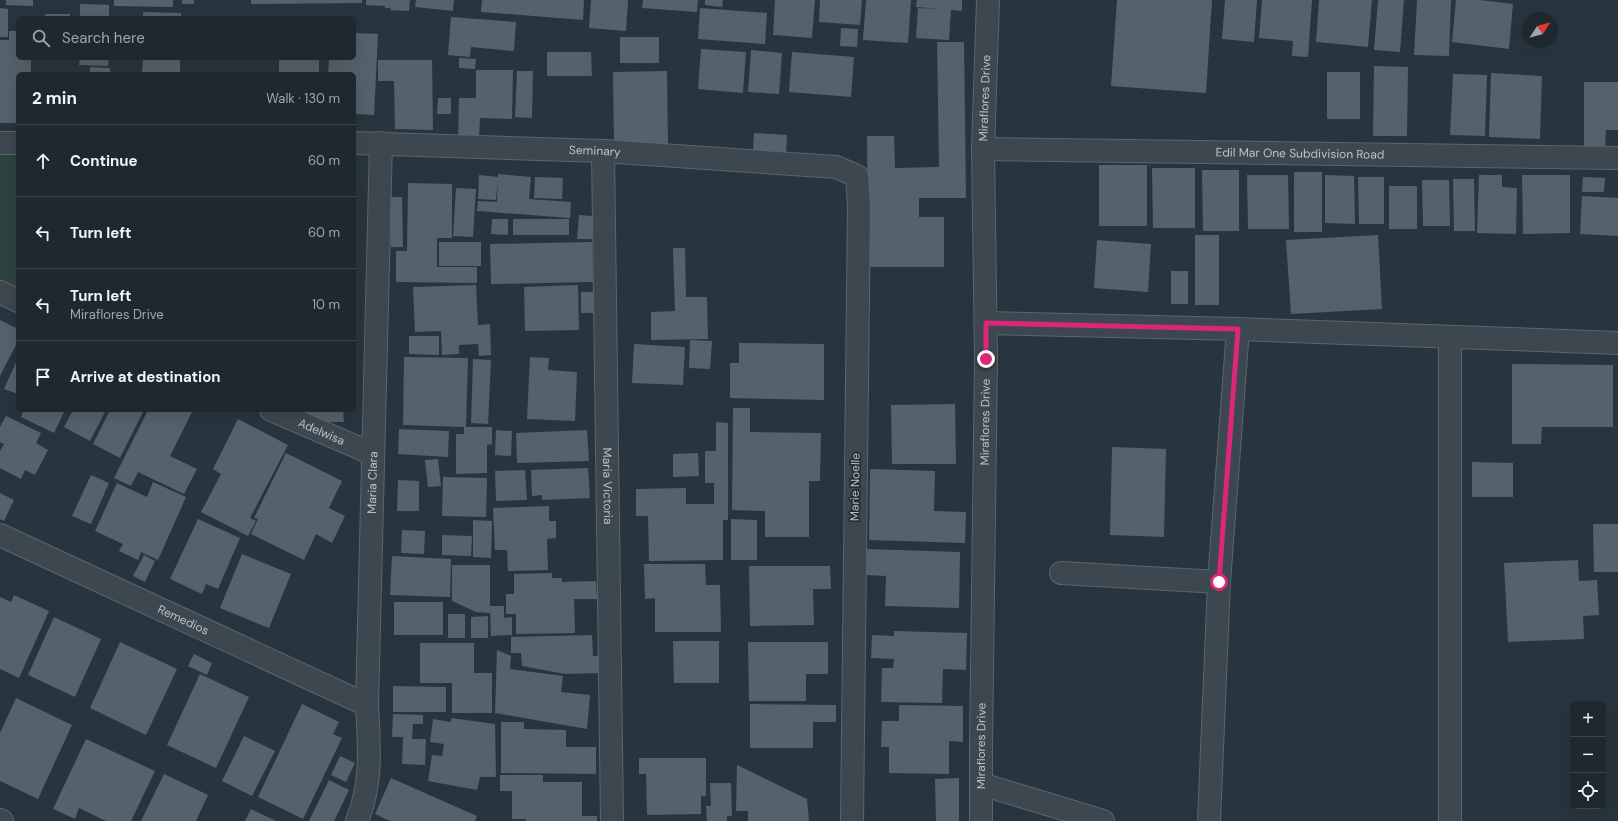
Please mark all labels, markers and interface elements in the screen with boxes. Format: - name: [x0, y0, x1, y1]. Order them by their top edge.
- north arrow: [1522, 12, 1558, 48]
- search box: [16, 16, 356, 60]
- icon: search: [30, 27, 52, 49]
- text: Search here: [62, 28, 145, 48]
- street label: Miraflores Drive: [975, 54, 994, 142]
- text: 2 min: [32, 87, 77, 109]
- text: Walk · 130 m: [266, 90, 340, 107]
- street label: Seminary: [569, 142, 622, 160]
- street label: Edil Mar One Subdivision Road: [1216, 144, 1384, 163]
- icon: ahead: [32, 150, 54, 172]
- text: Continue: [70, 151, 138, 171]
- text: 60 m: [308, 152, 340, 169]
- icon: left: [32, 222, 54, 244]
- text: Turn left: [70, 223, 131, 243]
- text: 60 m: [308, 224, 340, 241]
- text: Turn left: [70, 286, 131, 306]
- icon: left: [32, 294, 54, 316]
- text: 10 m: [312, 296, 340, 313]
- text: Miraflores Drive: [70, 306, 164, 323]
- route end: [977, 350, 995, 368]
- icon: arrive: [32, 366, 54, 388]
- text: Arrive at destination: [70, 367, 221, 387]
- street label: Miraflores Drive: [977, 378, 994, 465]
- street label: Adelwisa: [296, 415, 347, 449]
- street label: Maria Victoria: [599, 447, 616, 525]
- street label: Maria Clara: [364, 451, 381, 514]
- street label: Marie Noelle: [846, 453, 864, 521]
- route start: [1210, 573, 1228, 591]
- street label: Remedios: [155, 601, 211, 639]
- map controls: [1570, 701, 1606, 809]
- button: +: [1570, 701, 1606, 737]
- street label: Miraflores Drive: [973, 702, 990, 789]
- button: −: [1570, 737, 1606, 773]
- button: locate: [1570, 773, 1606, 809]

